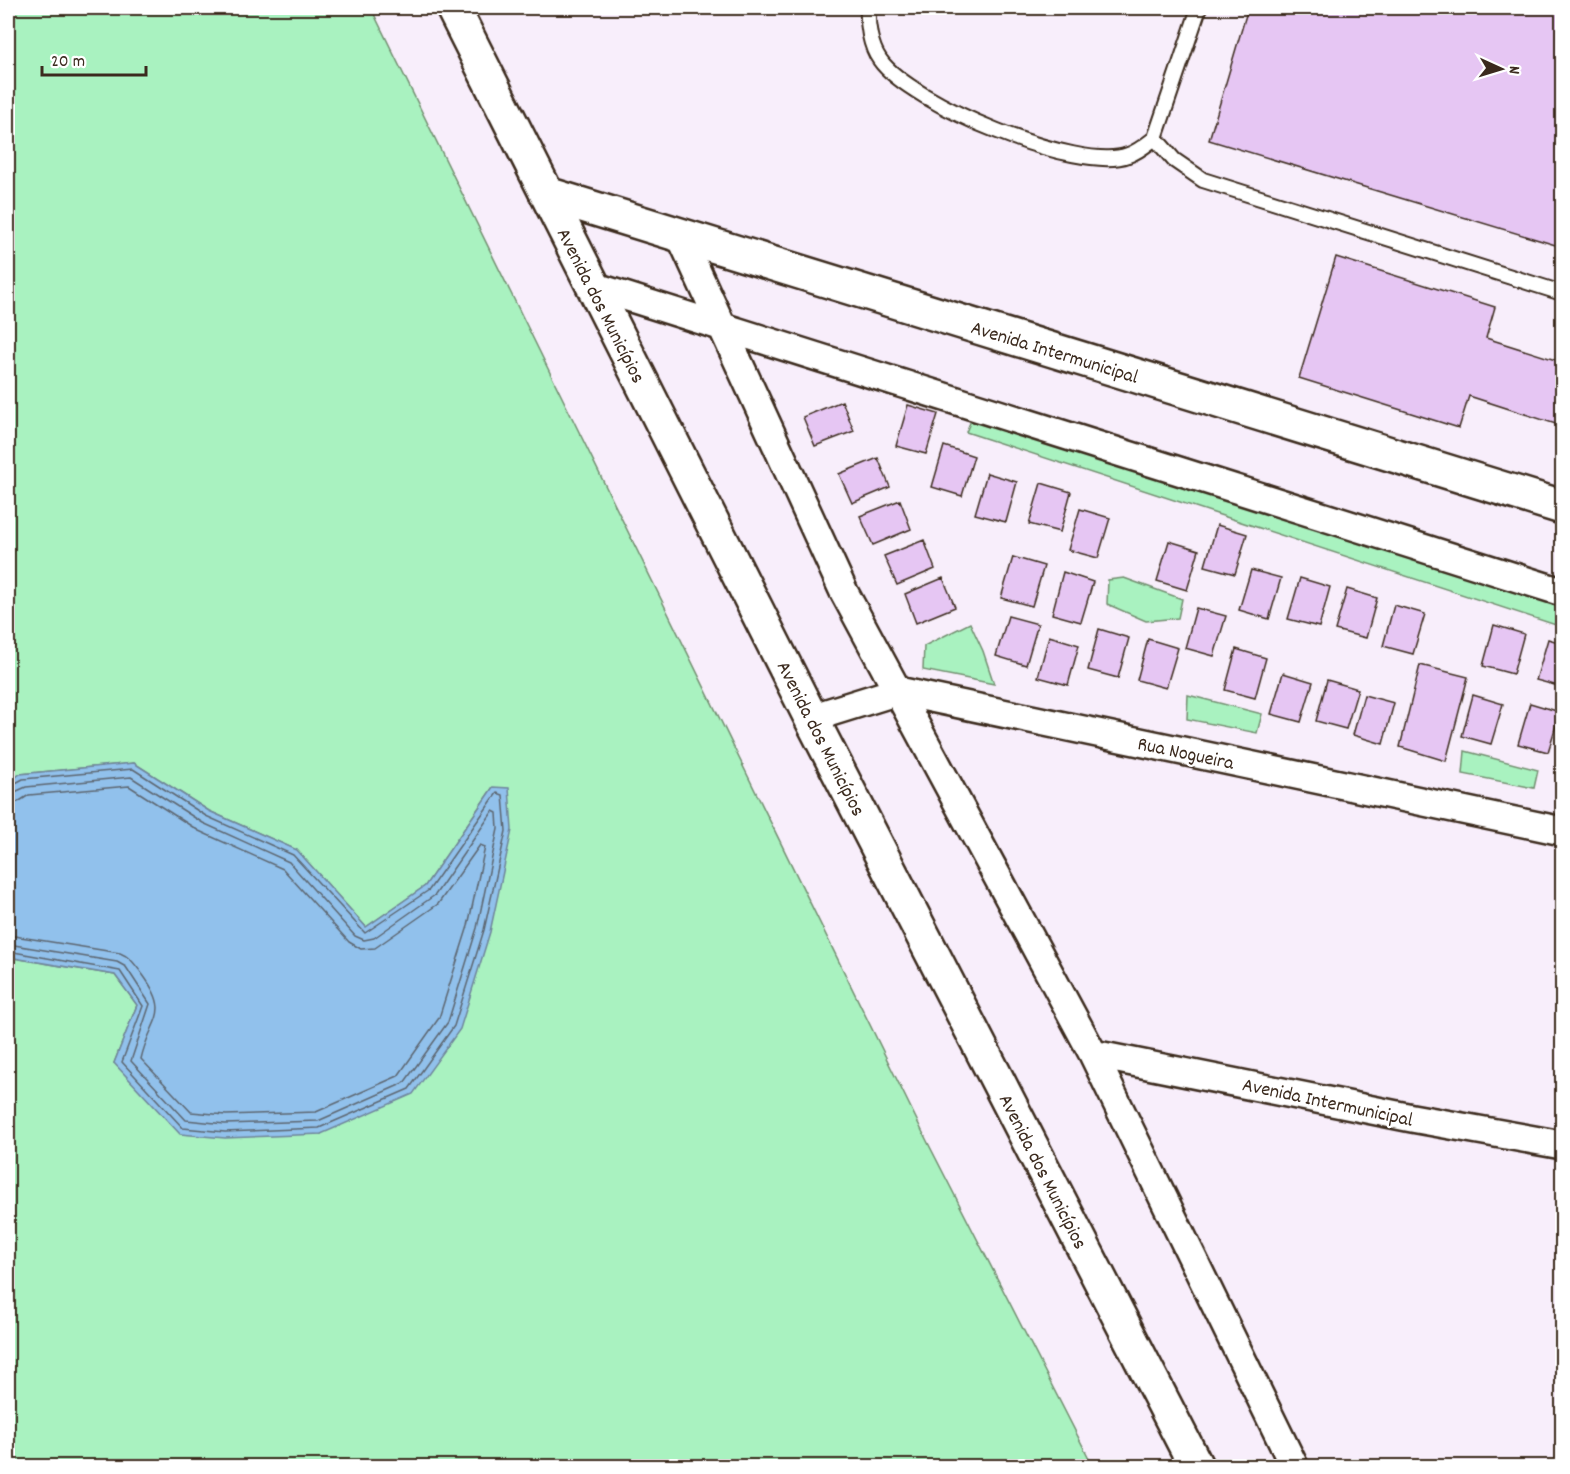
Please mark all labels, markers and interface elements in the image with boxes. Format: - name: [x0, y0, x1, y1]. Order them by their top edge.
- scale bar: [42, 39, 146, 77]
- north arrow: [1471, 39, 1531, 99]
- text: 20 m: [51, 50, 85, 75]
- text: N: [1502, 65, 1525, 75]
- street label: Avenida dos Municípios: [548, 224, 651, 389]
- street label: Avenida Intermunicipal: [967, 315, 1141, 393]
- street label: Avenida dos Municípios: [768, 657, 871, 822]
- street label: Rua Nogueira: [1135, 731, 1237, 779]
- street label: Avenida Intermunicipal: [1240, 1072, 1415, 1136]
- street label: Avenida dos Municípios: [990, 1090, 1093, 1255]

